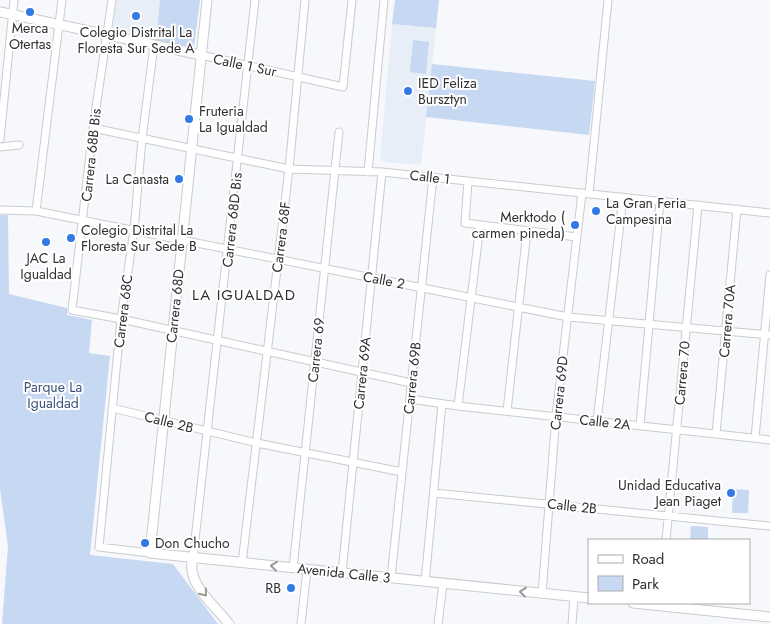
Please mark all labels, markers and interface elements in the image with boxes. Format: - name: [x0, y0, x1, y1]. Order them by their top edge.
- marker: Merca Otertas: [24, 6, 36, 18]
- marker: Colegio Distrital La Floresta Sur Sede A: [130, 10, 142, 22]
- place label: Merca Otertas: [9, 18, 51, 54]
- place label: Colegio Distrital La Floresta Sur Sede A: [77, 22, 195, 58]
- street label: Calle 1 Sur: [211, 49, 279, 82]
- place label: IED Feliza Bursztyn: [418, 73, 477, 109]
- marker: IED Feliza Bursztyn: [402, 85, 414, 97]
- place label: Fruteria La Igualdad: [199, 101, 268, 137]
- street label: Carrera 68B Bis: [76, 107, 106, 203]
- marker: Fruteria La Igualdad: [183, 113, 195, 125]
- street label: Calle 1: [409, 165, 451, 189]
- place label: La Canasta: [106, 169, 169, 189]
- street label: Carrera 68D Bis: [217, 171, 247, 268]
- marker: La Canasta: [173, 173, 185, 185]
- place label: La Gran Feria Campesina: [606, 193, 686, 229]
- street label: Carrera 68F: [267, 200, 295, 274]
- marker: La Gran Feria Campesina: [590, 205, 602, 217]
- place label: Merktodo ( carmen pineda): [472, 207, 565, 243]
- marker: Merktodo ( carmen pineda): [569, 219, 581, 231]
- place label: Colegio Distrital La Floresta Sur Sede B: [81, 220, 197, 256]
- marker: Colegio Distrital La Floresta Sur Sede B: [65, 232, 77, 244]
- marker: JAC La Igualdad: [40, 236, 52, 248]
- place label: JAC La Igualdad: [20, 248, 72, 284]
- street label: Calle 2: [361, 266, 407, 294]
- street label: Carrera 68D: [161, 268, 189, 344]
- street label: Carrera 68C: [109, 273, 137, 349]
- street label: Carrera 70A: [714, 283, 740, 359]
- district label: LA IGUALDAD: [192, 284, 296, 306]
- street label: Carrera 69: [303, 317, 329, 383]
- street label: Carrera 69A: [348, 335, 376, 410]
- street label: Carrera 70: [669, 340, 695, 406]
- street label: Carrera 69B: [398, 341, 426, 415]
- street label: Carrera 69D: [545, 355, 573, 431]
- park label: Parque La Igualdad: [24, 377, 82, 413]
- street label: Calle 2B: [142, 406, 196, 438]
- street label: Calle 2A: [578, 409, 632, 435]
- place label: Unidad Educativa Jean Piaget: [618, 475, 722, 511]
- marker: Unidad Educativa Jean Piaget: [725, 487, 737, 499]
- street label: Calle 2B: [546, 493, 598, 519]
- place label: Don Chucho: [155, 533, 230, 553]
- marker: Don Chucho: [139, 537, 151, 549]
- legend: [588, 539, 750, 604]
- text: Road: [632, 548, 664, 570]
- street label: Avenida Calle 3: [296, 558, 392, 588]
- one-way arrow: [270, 561, 278, 572]
- text: Park: [632, 573, 659, 595]
- place label: RB: [265, 578, 281, 598]
- marker: RB: [285, 582, 297, 594]
- one-way arrow: [198, 587, 207, 597]
- one-way arrow: [519, 587, 527, 598]

